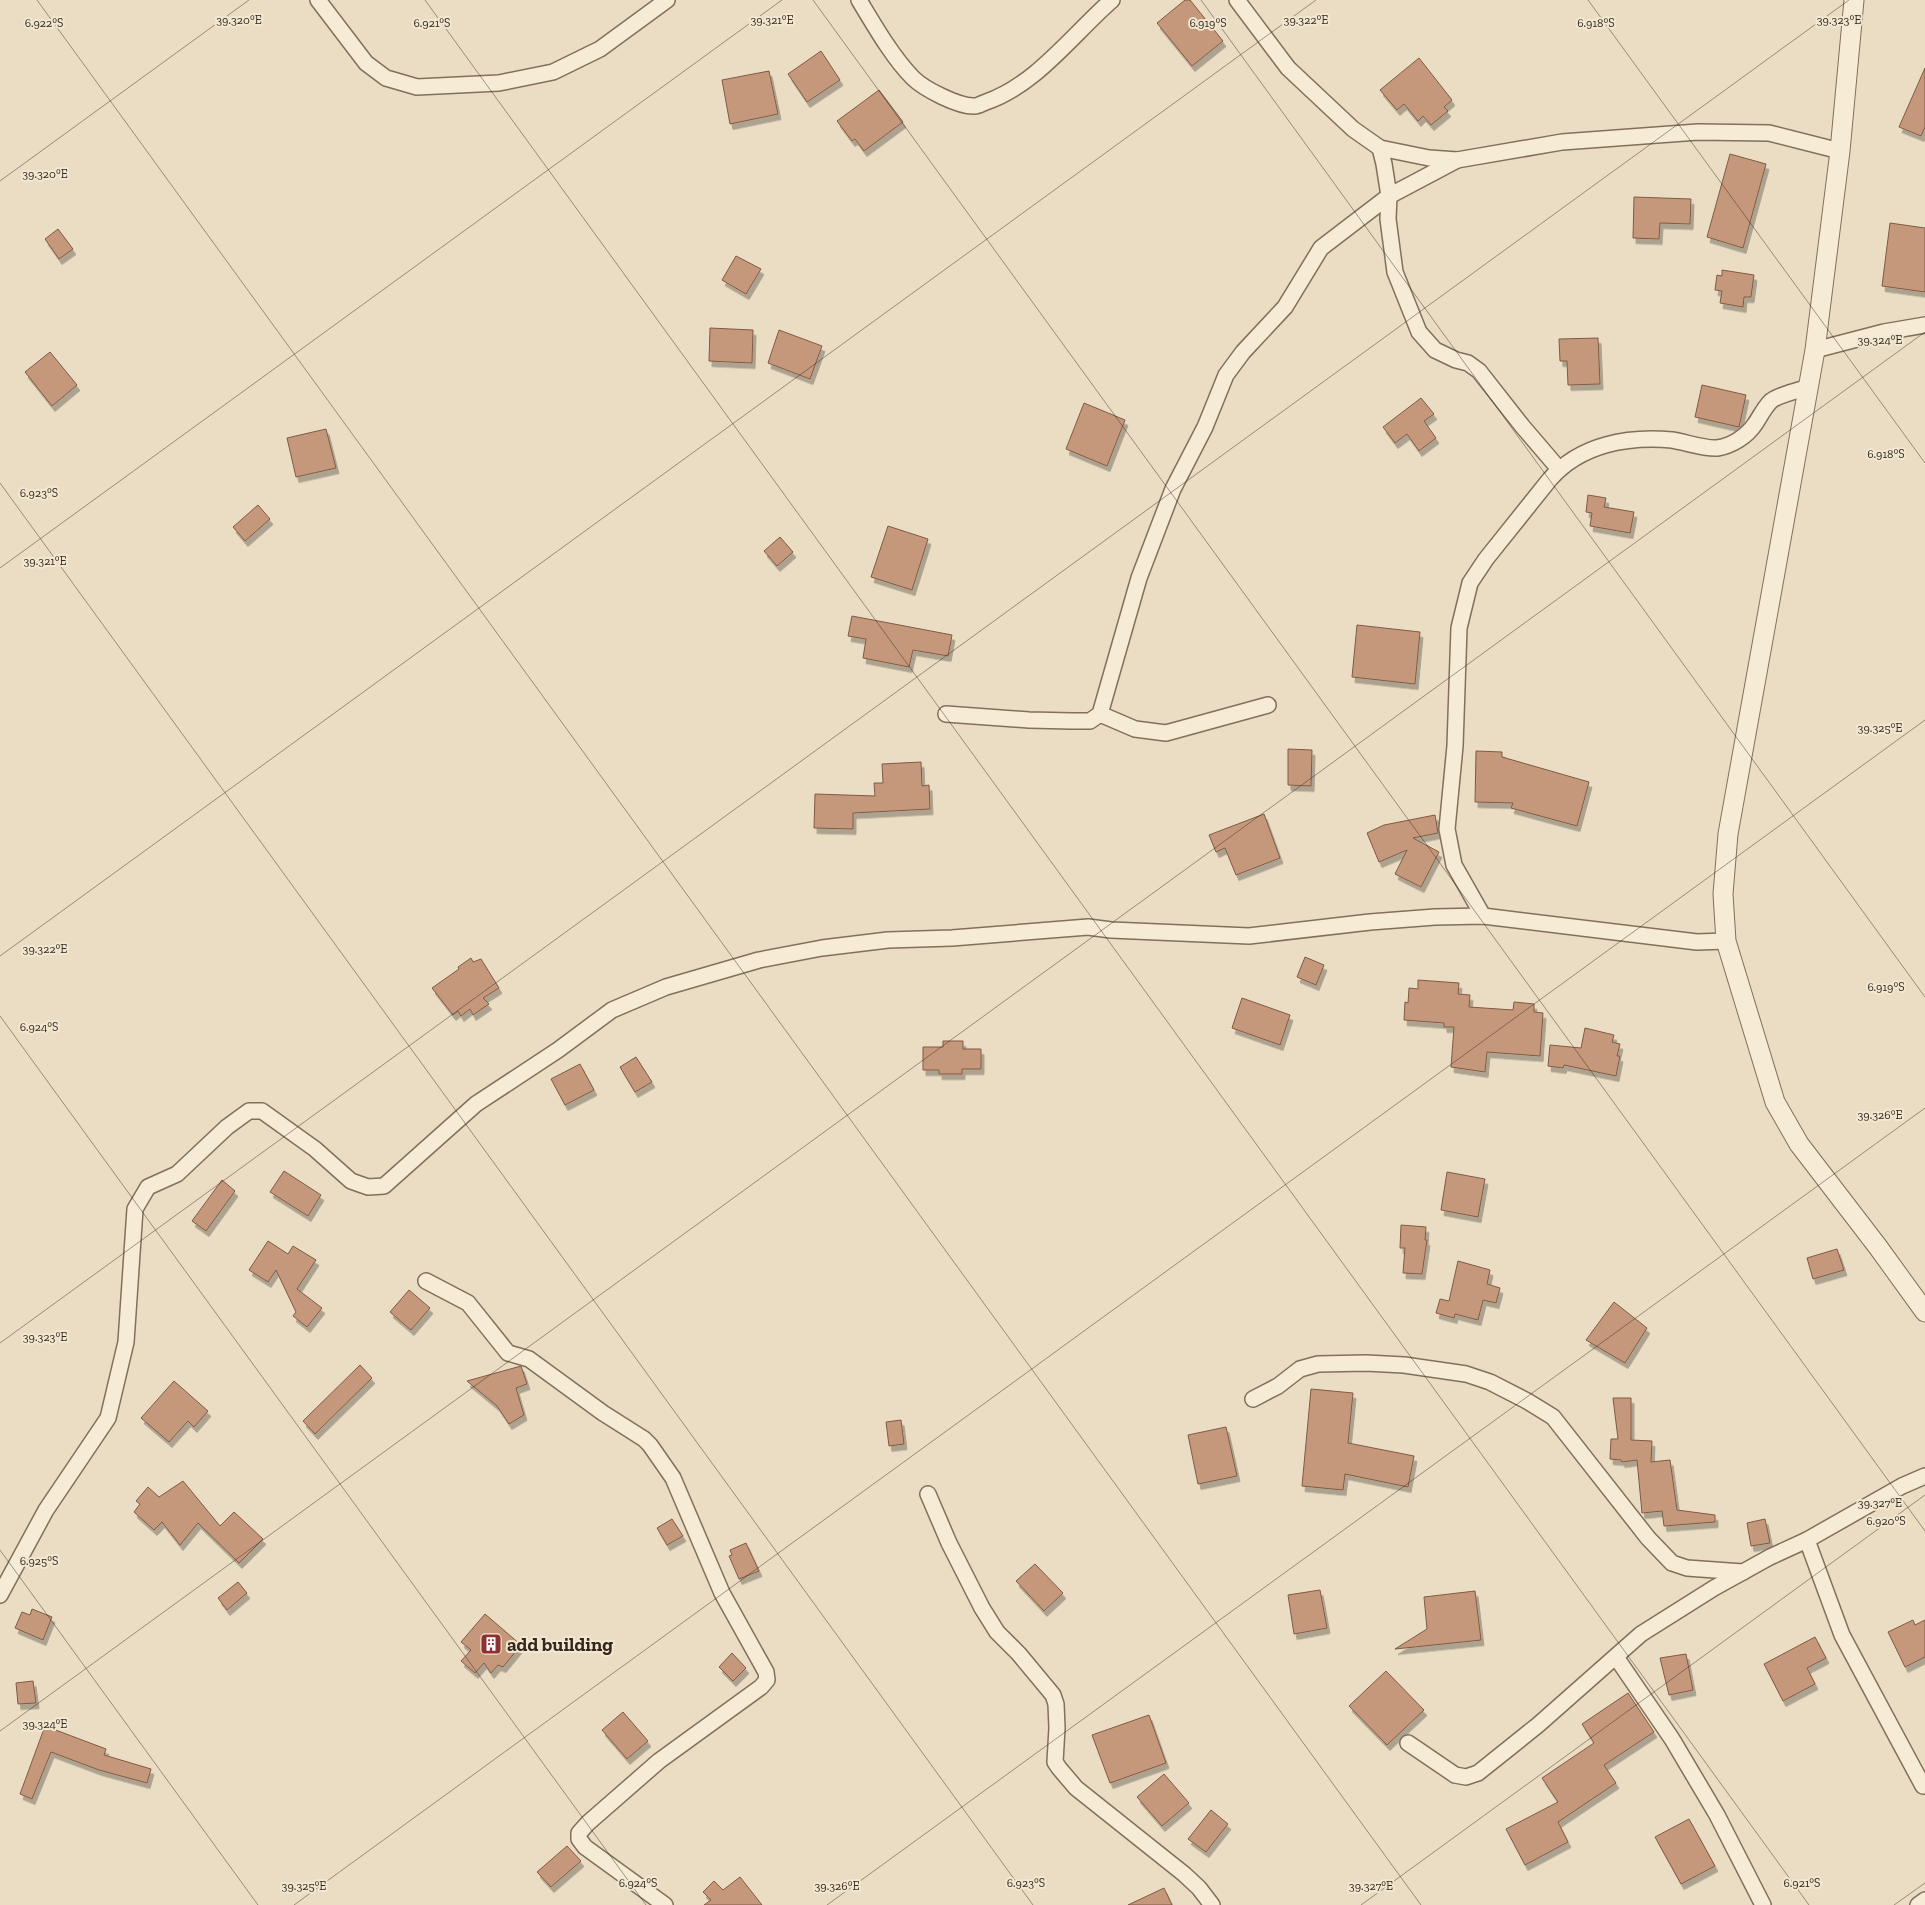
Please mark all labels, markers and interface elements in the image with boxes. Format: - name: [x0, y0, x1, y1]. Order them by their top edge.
- text: 39.320°E: [216, 13, 262, 27]
- text: 39.321°E: [751, 13, 794, 27]
- text: 39.322°E: [1284, 13, 1328, 27]
- text: 39.323°E: [1817, 13, 1861, 27]
- text: 6.922°S: [25, 16, 63, 30]
- text: 6.921°S: [414, 16, 450, 30]
- text: 6.919°S: [1189, 16, 1227, 30]
- text: 6.918°S: [1577, 16, 1615, 30]
- text: 39.320°E: [22, 167, 68, 181]
- text: 39.324°E: [1858, 333, 1902, 347]
- text: 6.918°S: [1867, 447, 1905, 461]
- text: 6.923°S: [20, 486, 58, 500]
- text: 39.321°E: [24, 554, 67, 568]
- text: 39.325°E: [1858, 721, 1902, 735]
- text: 39.322°E: [23, 942, 67, 956]
- text: 6.919°S: [1867, 980, 1905, 994]
- text: 6.924°S: [20, 1020, 58, 1034]
- text: 39.326°E: [1857, 1108, 1903, 1122]
- text: 39.323°E: [23, 1330, 67, 1344]
- text: 39.327°E: [1858, 1496, 1902, 1510]
- text: 6.920°S: [1866, 1514, 1906, 1528]
- text: 6.925°S: [20, 1554, 58, 1568]
- building icon: add building: [479, 1632, 503, 1656]
- place label: add building: [507, 1633, 613, 1656]
- text: 39.324°E: [23, 1717, 67, 1731]
- text: 6.924°S: [619, 1876, 657, 1890]
- text: 6.923°S: [1007, 1876, 1045, 1890]
- text: 6.921°S: [1784, 1876, 1820, 1890]
- text: 39.325°E: [282, 1879, 326, 1893]
- text: 39.326°E: [814, 1879, 860, 1893]
- text: 39.327°E: [1349, 1879, 1393, 1893]

